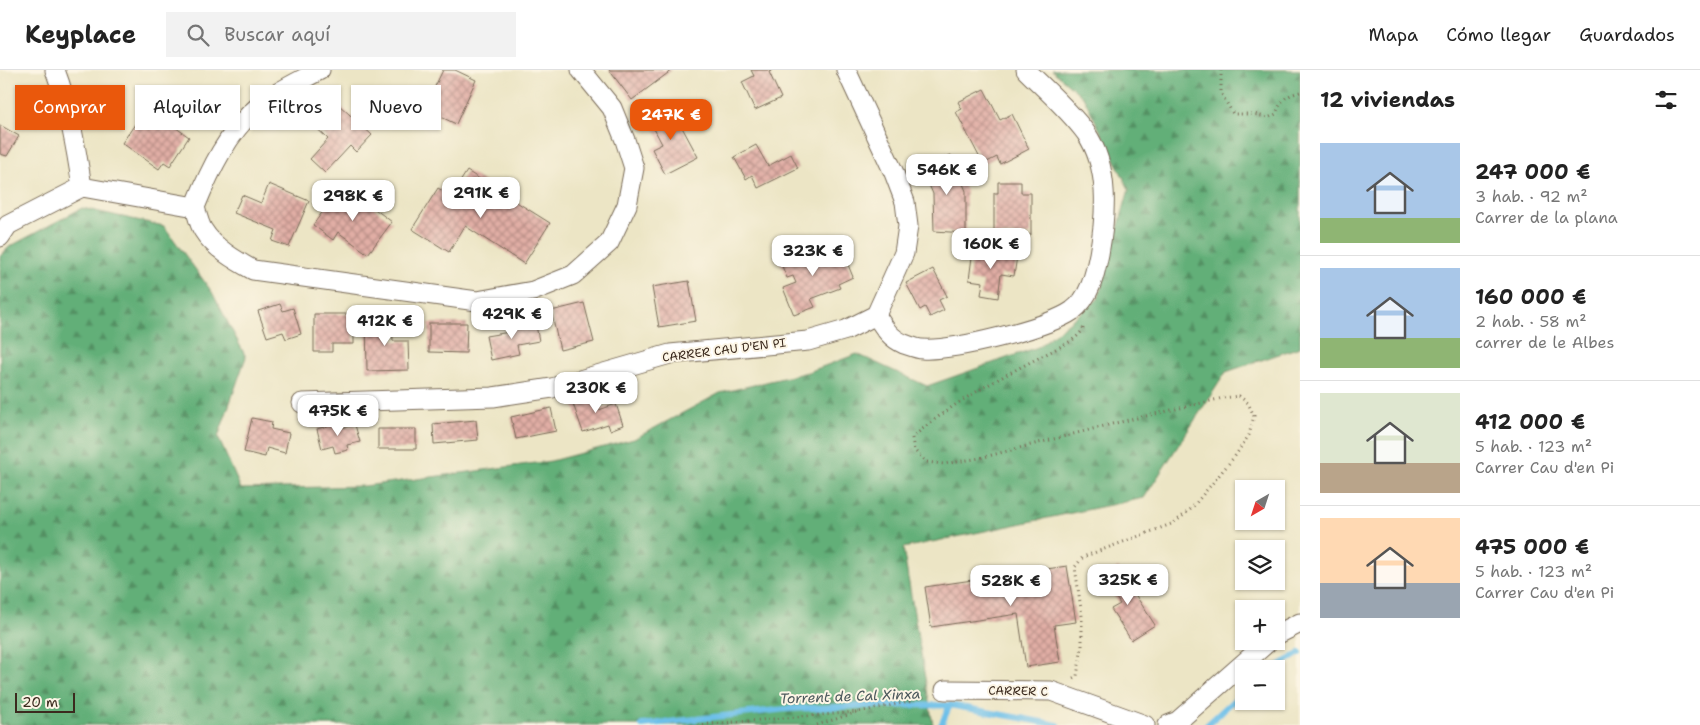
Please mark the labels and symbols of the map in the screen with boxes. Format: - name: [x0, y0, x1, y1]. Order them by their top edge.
- pin: 247K €: [630, 98, 712, 141]
- pin: 546K €: [906, 154, 988, 196]
- pin: 291K €: [440, 176, 522, 219]
- pin: 298K €: [312, 180, 394, 222]
- pin: 160K €: [950, 228, 1032, 270]
- pin: 323K €: [772, 234, 854, 277]
- pin: 429K €: [471, 298, 553, 340]
- pin: 412K €: [344, 304, 426, 347]
- street label: CARRER CAU D'EN PI: [661, 334, 787, 366]
- pin: 230K €: [555, 372, 637, 414]
- pin: 475K €: [297, 394, 379, 437]
- north arrow: [1235, 480, 1285, 530]
- pin: 528K €: [970, 564, 1052, 607]
- pin: 325K €: [1087, 564, 1169, 606]
- street label: CARRER C: [988, 682, 1048, 700]
- water label: Torrent de Cal Xinxa: [779, 685, 921, 707]
- scale bar: [15, 690, 75, 713]

